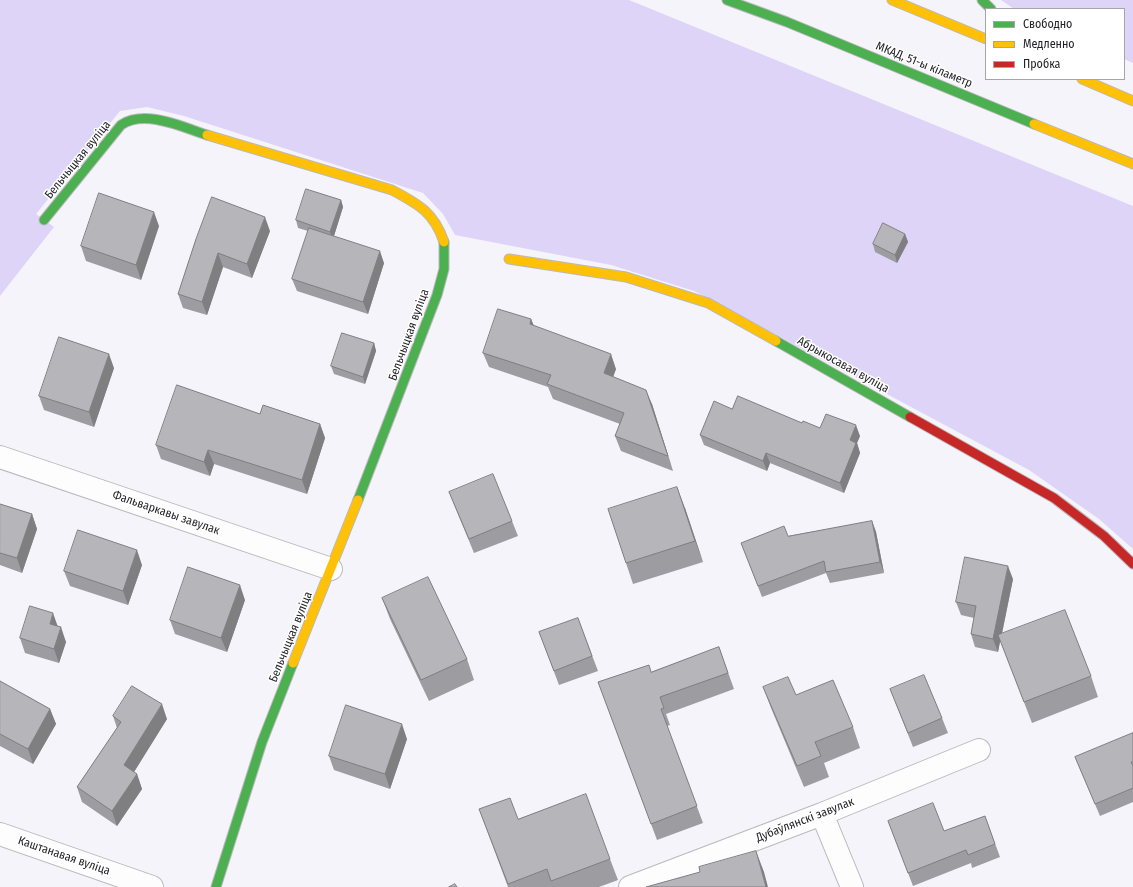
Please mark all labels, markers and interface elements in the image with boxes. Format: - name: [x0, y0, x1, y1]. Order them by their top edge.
- legend: [985, 8, 1125, 80]
- text: Свободно: [1023, 17, 1072, 31]
- text: Медленно: [1023, 37, 1075, 51]
- street label: МКАД, 51-ы кіламетр: [874, 39, 974, 91]
- text: Пробка: [1023, 57, 1061, 71]
- street label: Бельчыцкая вуліца: [42, 118, 114, 202]
- street label: Бельчыцкая вуліца: [386, 287, 432, 383]
- street label: Абрыкосавая вуліца: [795, 334, 891, 396]
- street label: Фальваркавы завулак: [110, 488, 222, 538]
- street label: Бельчыцкая вуліца: [266, 590, 316, 684]
- street label: Дубаўлянскі завулак: [754, 795, 856, 845]
- street label: Каштанавая вуліца: [16, 833, 112, 879]

